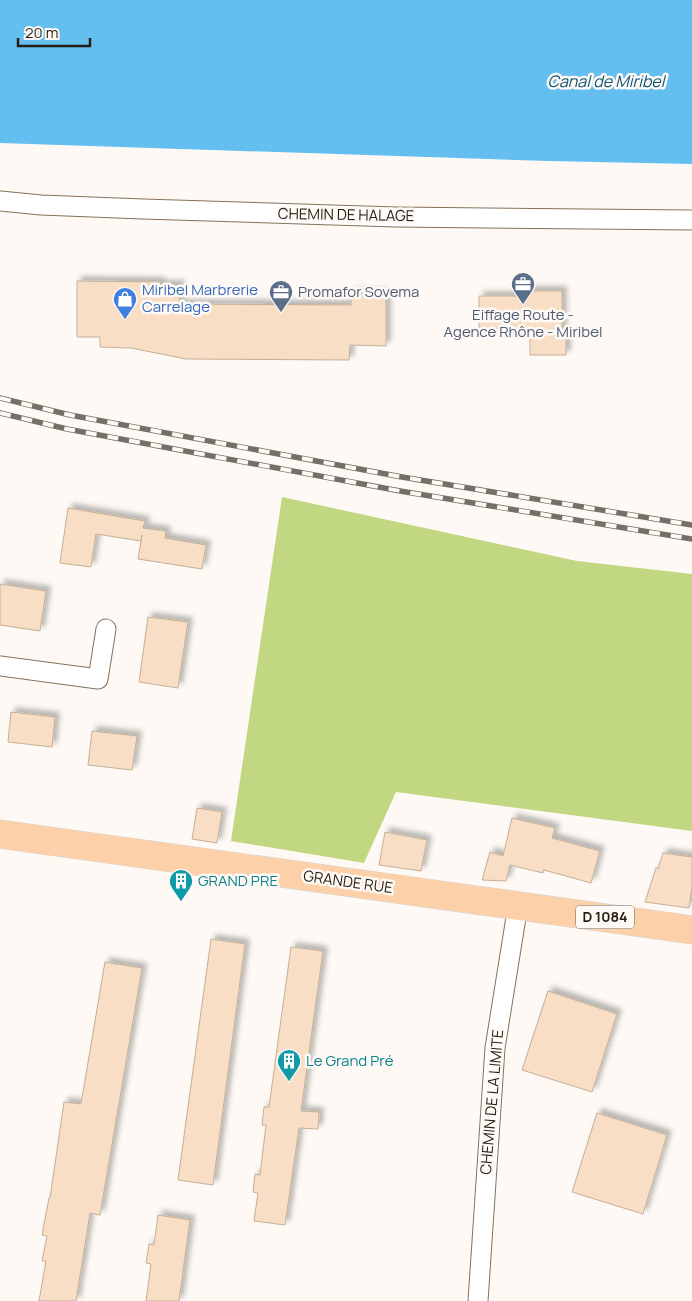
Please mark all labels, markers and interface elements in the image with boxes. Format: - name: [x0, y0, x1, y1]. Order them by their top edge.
- scale bar: [18, 15, 90, 47]
- text: 20 m: [25, 22, 58, 43]
- water label: Canal de Miribel: [548, 70, 667, 92]
- street label: CHEMIN DE HALAGE: [278, 203, 414, 226]
- office icon: Eiffage Route - Agence Rhône - Miribel: [510, 271, 536, 305]
- place label: Miribel Marbrerie Carrelage: [142, 279, 258, 317]
- office icon: Promafor Sovema: [268, 279, 294, 313]
- place label: Promafor Sovema: [298, 281, 419, 302]
- shop icon: Miribel Marbrerie Carrelage: [112, 286, 138, 320]
- place label: Eiffage Route - Agence Rhône - Miribel: [444, 304, 602, 342]
- street label: GRANDE RUE: [302, 865, 394, 898]
- building icon: GRAND PRE: [168, 868, 194, 902]
- place label: GRAND PRE: [198, 870, 278, 891]
- road number: D 1084: [576, 906, 634, 929]
- street label: CHEMIN DE LA LIMITE: [475, 1029, 508, 1175]
- building icon: Le Grand Pré: [276, 1048, 302, 1082]
- place label: Le Grand Pré: [306, 1050, 394, 1071]

